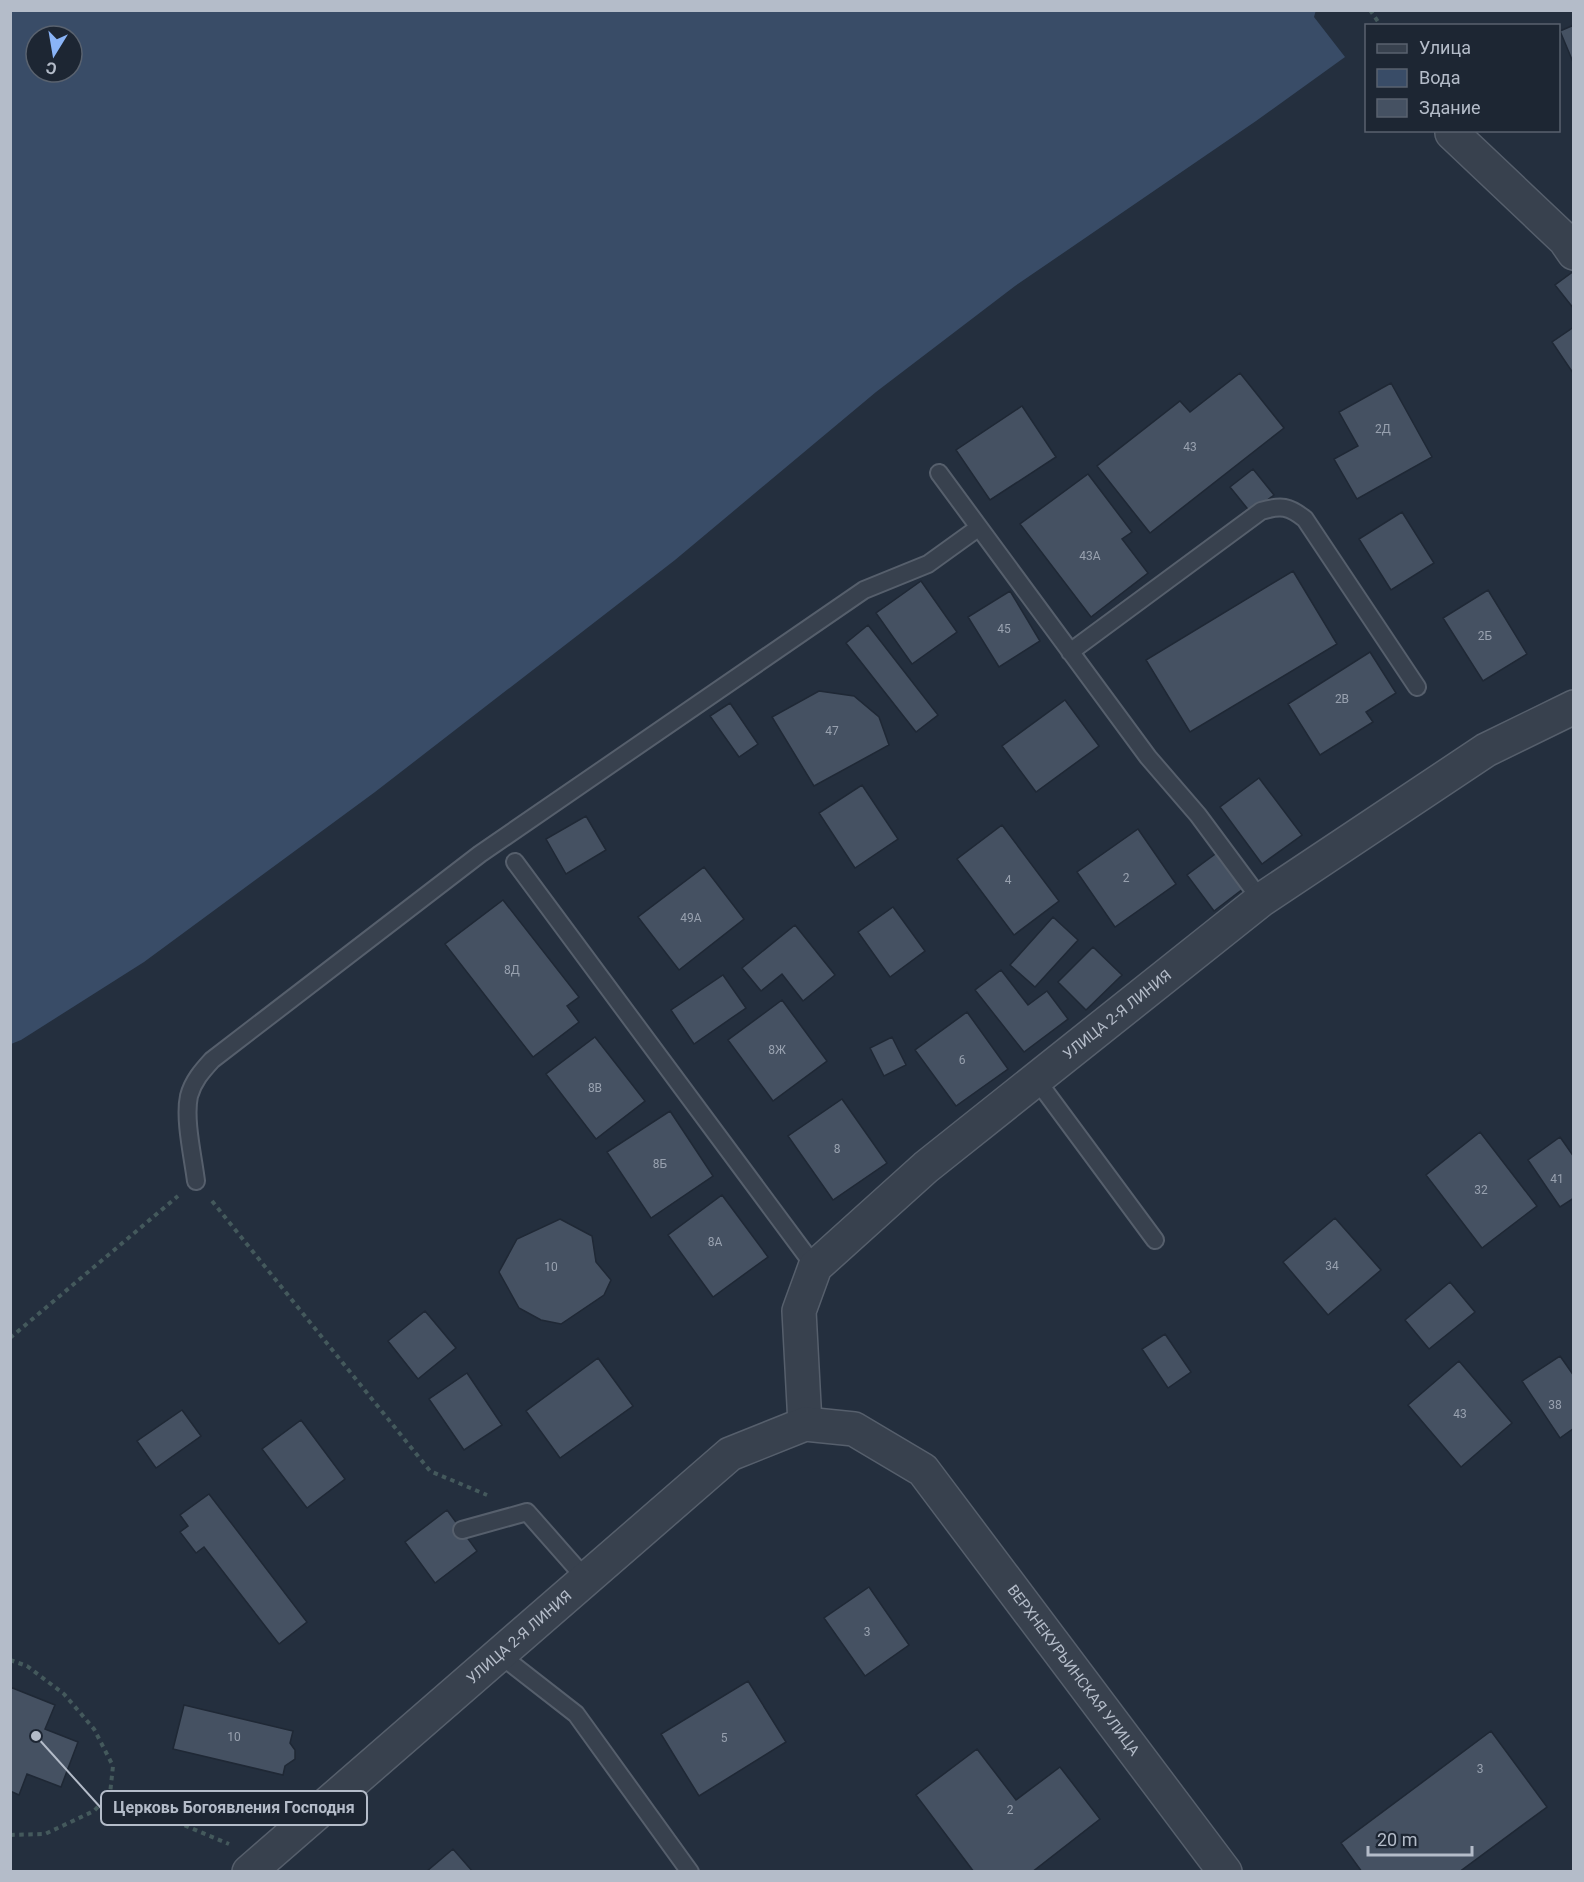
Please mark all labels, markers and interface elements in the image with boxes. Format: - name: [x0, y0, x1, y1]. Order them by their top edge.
- north arrow: [24, 24, 84, 84]
- legend: [1365, 24, 1560, 132]
- text: Улица: [1419, 37, 1471, 58]
- text: С: [44, 58, 58, 79]
- text: Вода: [1419, 67, 1461, 88]
- text: Здание: [1419, 97, 1481, 118]
- house number: 2Д: [1375, 422, 1391, 436]
- house number: 43: [1183, 440, 1197, 454]
- house number: 43А: [1079, 549, 1101, 563]
- house number: 45: [997, 622, 1011, 636]
- house number: 2Б: [1478, 629, 1493, 643]
- house number: 2В: [1335, 692, 1349, 706]
- house number: 47: [825, 724, 839, 738]
- house number: 2: [1123, 871, 1130, 885]
- house number: 4: [1005, 873, 1012, 887]
- house number: 49А: [680, 911, 702, 925]
- house number: 8Д: [504, 963, 520, 977]
- street label: УЛИЦА 2-Я ЛИНИЯ: [1060, 966, 1175, 1063]
- house number: 8Ж: [768, 1043, 786, 1057]
- house number: 6: [959, 1053, 966, 1067]
- house number: 8В: [588, 1081, 602, 1095]
- house number: 8: [834, 1142, 841, 1156]
- house number: 8Б: [653, 1157, 668, 1171]
- house number: 41: [1550, 1172, 1564, 1186]
- house number: 32: [1474, 1183, 1488, 1197]
- house number: 8А: [708, 1235, 722, 1249]
- house number: 34: [1325, 1259, 1339, 1273]
- house number: 10: [544, 1260, 558, 1274]
- house number: 38: [1548, 1398, 1562, 1412]
- house number: 43: [1453, 1407, 1467, 1421]
- street label: ВЕРХНЕКУРЬИНСКАЯ УЛИЦА: [1003, 1581, 1143, 1759]
- street label: УЛИЦА 2-Я ЛИНИЯ: [463, 1587, 575, 1688]
- house number: 3: [864, 1625, 870, 1639]
- house number: 10: [227, 1730, 241, 1744]
- house number: 5: [721, 1731, 728, 1745]
- house number: 3: [1477, 1762, 1483, 1776]
- callout: Церковь Богоявления Господня: [101, 1791, 367, 1825]
- text: Церковь Богоявления Господня: [113, 1798, 355, 1817]
- house number: 2: [1007, 1803, 1014, 1817]
- scale bar: [1368, 1819, 1472, 1857]
- text: 20 m: [1377, 1829, 1417, 1850]

